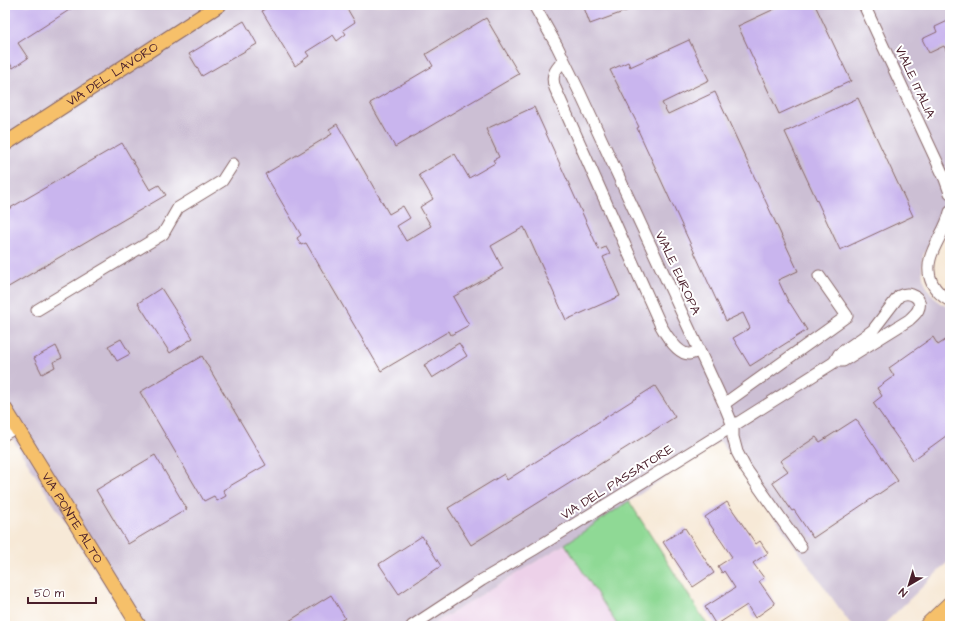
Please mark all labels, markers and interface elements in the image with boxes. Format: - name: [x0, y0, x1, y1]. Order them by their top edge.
- street label: VIA DEL LAVORO: [63, 38, 162, 111]
- street label: VIALE ITALIA: [890, 43, 940, 122]
- street label: VIALE EUROPA: [651, 228, 705, 318]
- street label: VIA DEL PASSATORE: [557, 440, 677, 524]
- street label: VIA PONTE ALTO: [37, 469, 107, 567]
- north arrow: [889, 565, 929, 605]
- scale bar: [28, 579, 96, 605]
- text: N: [896, 584, 910, 601]
- text: 50 m: [34, 585, 65, 602]

